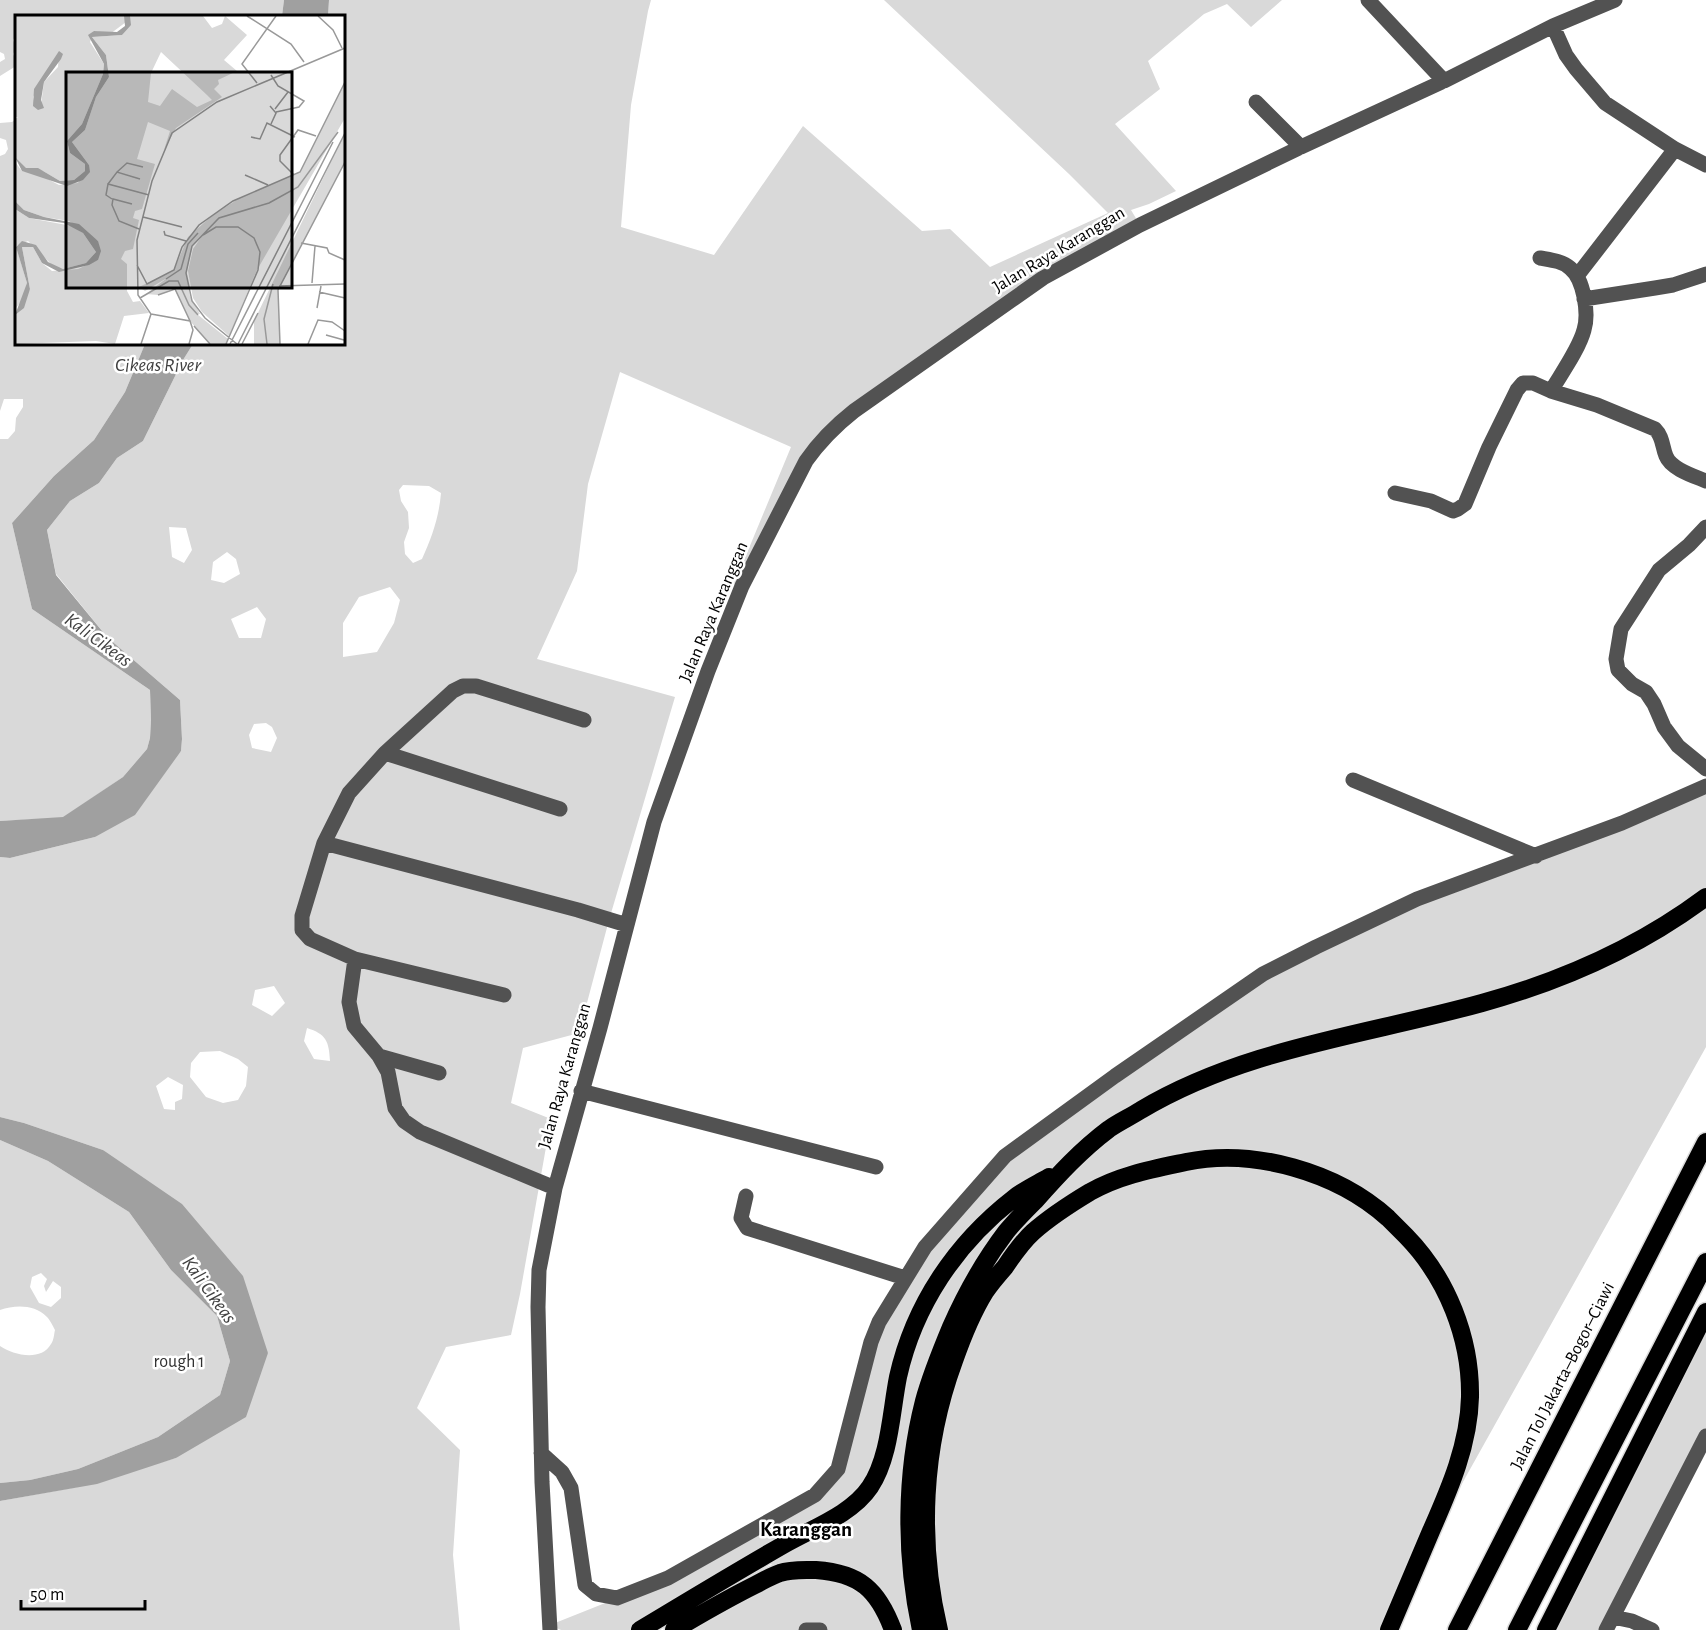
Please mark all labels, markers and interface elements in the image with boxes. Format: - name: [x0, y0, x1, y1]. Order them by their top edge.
- inset map: [15, 15, 345, 345]
- street label: Jalan Raya Karanggan: [990, 204, 1128, 296]
- water label: Cikeas River: [115, 355, 201, 375]
- street label: Jalan Raya Karanggan: [676, 539, 752, 685]
- water label: Kali Cikeas: [61, 609, 136, 671]
- street label: Jalan Raya Karanggan: [536, 1001, 594, 1151]
- water label: Kali Cikeas: [178, 1253, 240, 1328]
- street label: Jalan Tol Jakarta–Bogor–Ciawi: [1508, 1279, 1618, 1473]
- park label: rough 1: [153, 1353, 205, 1371]
- district label: Karanggan: [760, 1519, 852, 1540]
- scale bar: [21, 1573, 146, 1611]
- text: 50 m: [30, 1586, 64, 1604]

